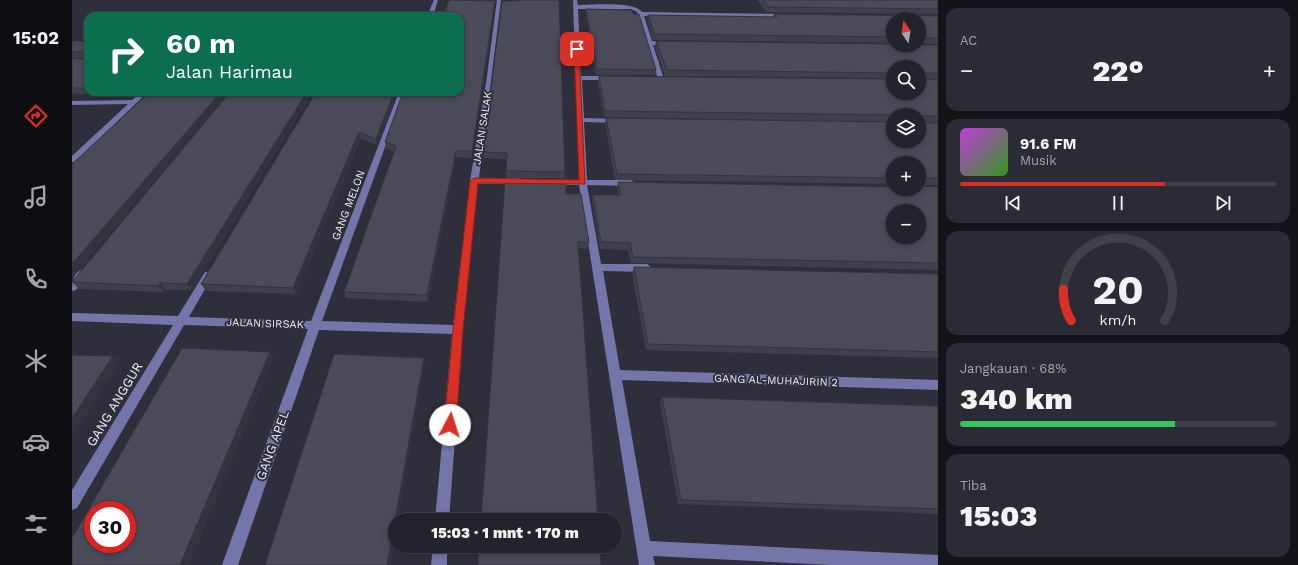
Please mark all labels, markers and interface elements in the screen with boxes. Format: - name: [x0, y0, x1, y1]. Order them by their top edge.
- north arrow: [886, 12, 926, 52]
- map controls: [886, 12, 926, 244]
- text: 15:02: [13, 27, 59, 48]
- text: 60 m: [166, 27, 236, 60]
- icon: right: [100, 28, 152, 80]
- pin: [560, 32, 594, 66]
- text: AC: [960, 33, 977, 48]
- icon: arrive: [566, 38, 588, 60]
- text: 22°: [1092, 53, 1144, 88]
- text: −: [960, 58, 973, 83]
- text: +: [1263, 58, 1276, 83]
- button: search: [886, 60, 926, 100]
- text: Jalan Harimau: [166, 61, 293, 82]
- street label: JALAN SALAK: [470, 90, 495, 166]
- icon: directions: [22, 102, 50, 130]
- button: layers: [886, 108, 926, 148]
- text: 91.6 FM: [1020, 135, 1076, 153]
- text: Musik: [1020, 153, 1057, 168]
- button: +: [886, 156, 926, 196]
- street label: GANG MELON: [329, 168, 368, 242]
- icon: music: [22, 183, 50, 211]
- icon: previous: [1002, 192, 1024, 214]
- icon: pause: [1107, 192, 1129, 214]
- icon: next: [1212, 192, 1234, 214]
- button: −: [886, 204, 926, 244]
- text: 20: [1092, 264, 1144, 313]
- icon: phone: [22, 265, 50, 293]
- text: km/h: [1100, 311, 1136, 327]
- street label: JALAN SIRSAK: [226, 316, 304, 331]
- icon: climate: [22, 347, 50, 375]
- street label: GANG ANGGUR: [83, 359, 146, 449]
- text: Jangkauan · 68%: [960, 361, 1066, 376]
- street label: GANG AL-MUHAJIRIN 2: [714, 372, 838, 389]
- text: 340 km: [960, 381, 1073, 416]
- position arrow: [429, 404, 471, 446]
- street label: GANG APEL: [253, 408, 292, 482]
- icon: car: [22, 428, 50, 456]
- text: Tiba: [960, 478, 987, 493]
- text: 15:03: [960, 498, 1037, 533]
- speed limit sign: 30: [84, 501, 136, 553]
- icon: filters: [22, 510, 50, 538]
- text: 15:03 · 1 mnt · 170 m: [431, 524, 579, 542]

